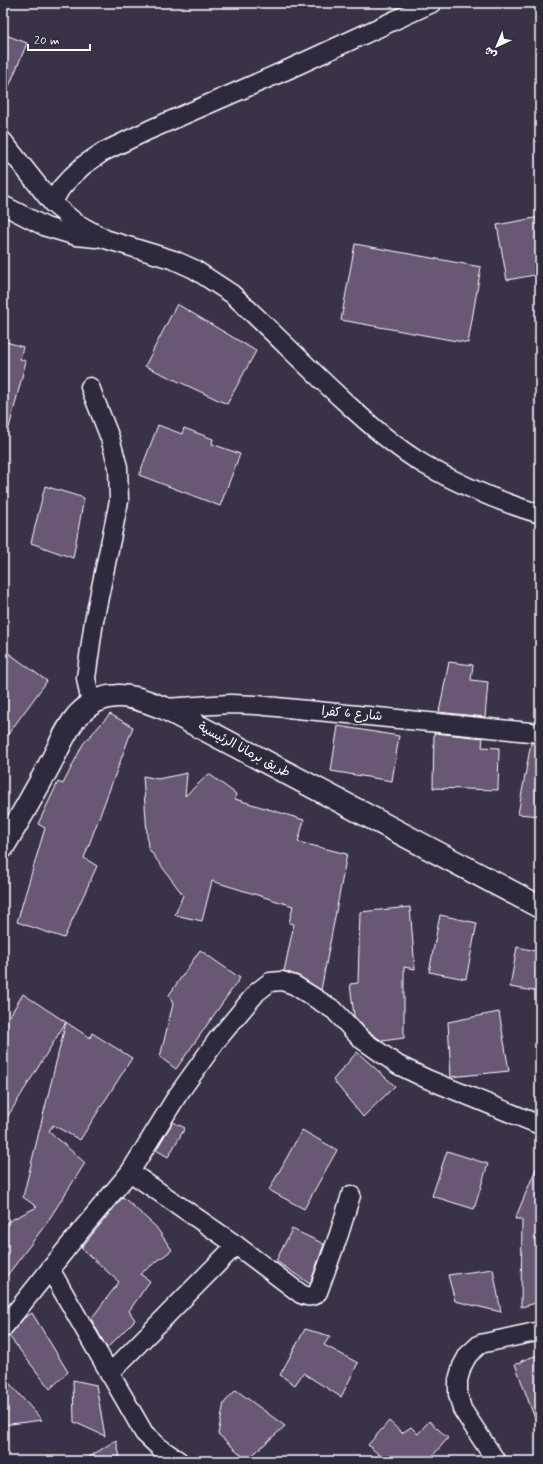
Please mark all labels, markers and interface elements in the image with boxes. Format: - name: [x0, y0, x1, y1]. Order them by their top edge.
- scale bar: [28, 26, 90, 52]
- north arrow: [477, 26, 517, 66]
- text: 20 m: [34, 33, 60, 49]
- text: ش: [482, 43, 500, 62]
- street label: شارع 6 كفرا: [321, 703, 383, 725]
- street label: طريق برمانا الرئيسية: [195, 718, 293, 782]

